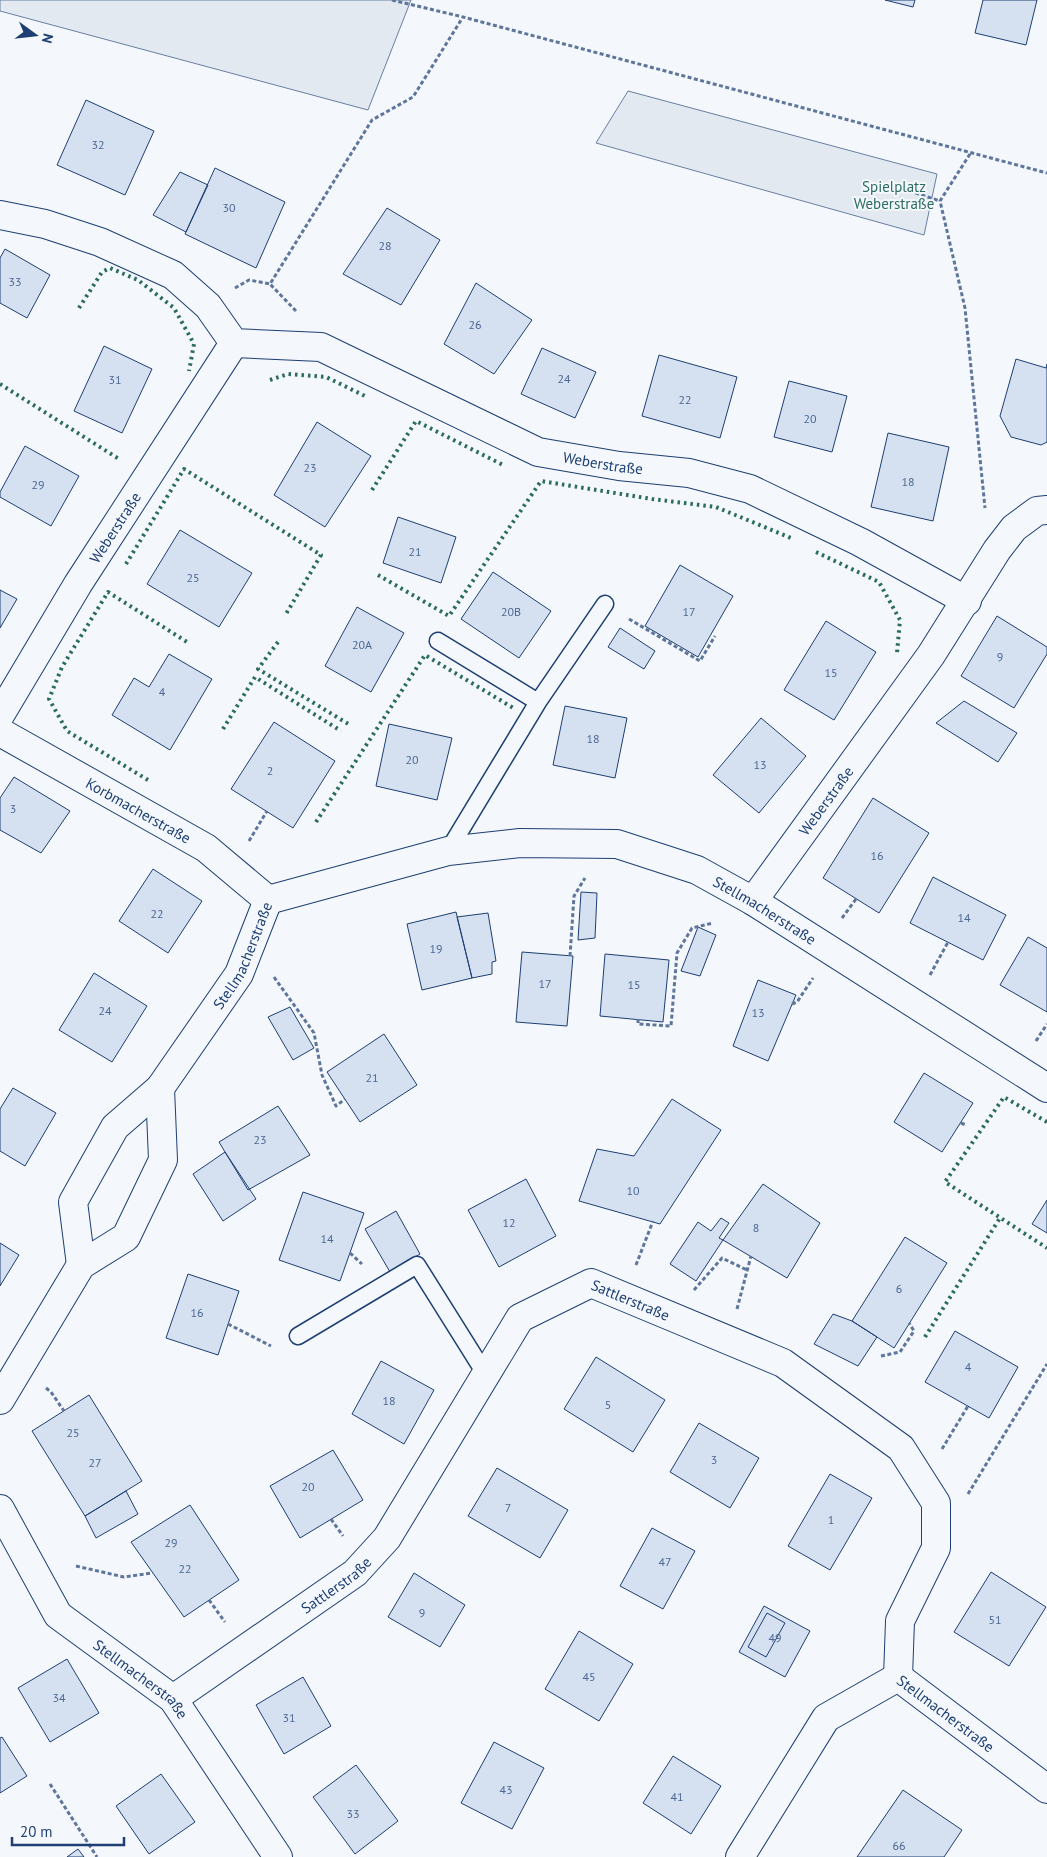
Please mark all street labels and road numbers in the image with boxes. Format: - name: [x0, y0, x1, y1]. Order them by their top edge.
- street label: Weberstraße: [562, 447, 644, 478]
- street label: Weberstraße: [85, 488, 145, 566]
- street label: Weberstraße: [794, 762, 857, 839]
- street label: Korbmacherstraße: [83, 773, 194, 847]
- street label: Stellmacherstraße: [710, 872, 820, 948]
- street label: Stellmacherstraße: [208, 899, 276, 1013]
- street label: Sattlerstraße: [589, 1275, 673, 1324]
- street label: Sattlerstraße: [297, 1552, 375, 1617]
- street label: Stellmacherstraße: [90, 1635, 193, 1722]
- street label: Stellmacherstraße: [893, 1670, 998, 1756]

